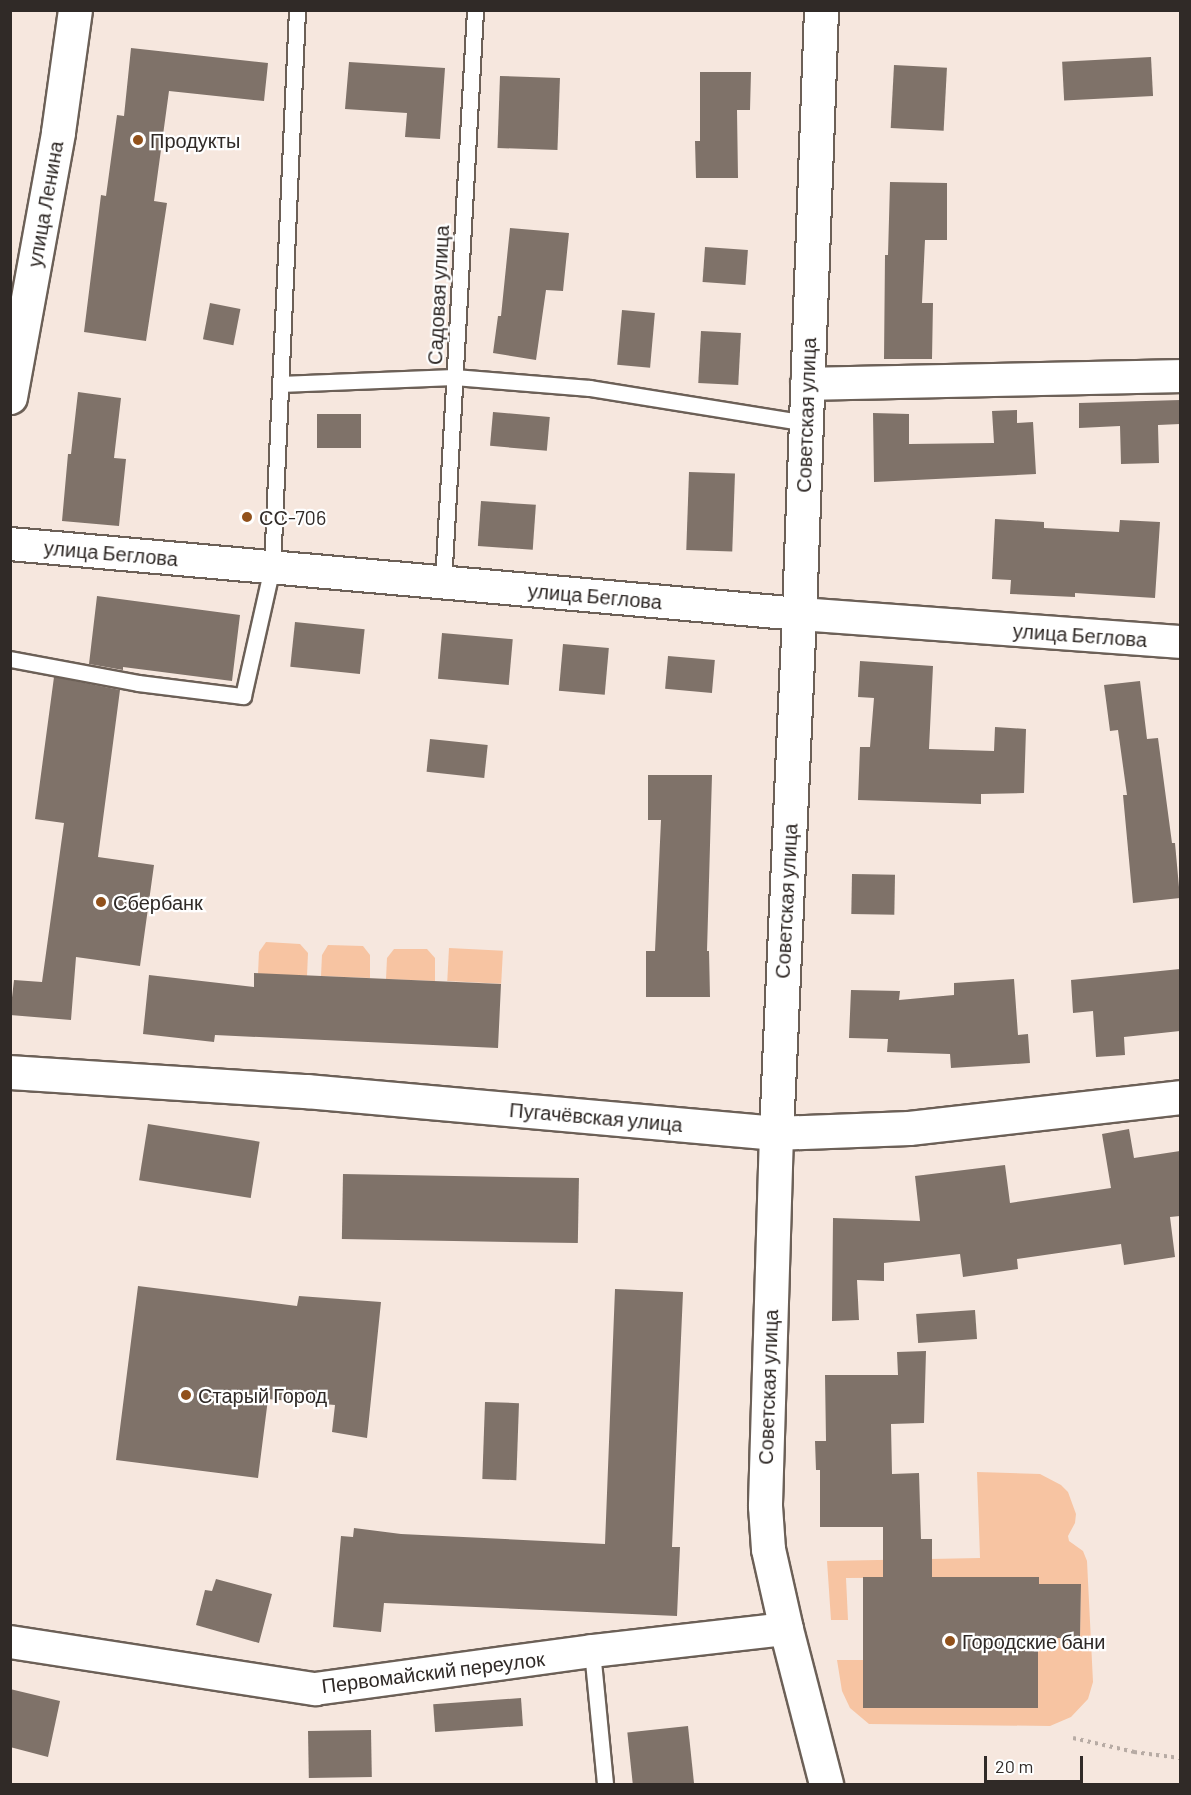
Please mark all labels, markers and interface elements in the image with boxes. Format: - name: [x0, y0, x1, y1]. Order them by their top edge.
- place label: Продукты: [150, 128, 240, 152]
- marker: Продукты: [131, 133, 145, 147]
- street label: улица Ленина: [22, 139, 68, 269]
- street label: Садовая улица: [422, 225, 454, 365]
- street label: Советская улица: [791, 337, 821, 493]
- place label: СС-706: [259, 505, 326, 529]
- marker: СС-706: [240, 510, 254, 524]
- street label: улица Беглова: [43, 535, 179, 571]
- street label: улица Беглова: [527, 578, 663, 614]
- street label: улица Беглова: [1012, 618, 1148, 652]
- street label: Советская улица: [770, 823, 802, 979]
- place label: Сбербанк: [113, 890, 203, 914]
- marker: Сбербанк: [94, 895, 108, 909]
- street label: Пугачёвская улица: [508, 1097, 684, 1137]
- street label: Советская улица: [753, 1309, 783, 1465]
- place label: Старый Город: [198, 1383, 327, 1407]
- marker: Старый Город: [179, 1388, 193, 1402]
- place label: Городские бани: [962, 1629, 1105, 1653]
- marker: Городские бани: [943, 1634, 957, 1648]
- street label: Первомайский переулок: [320, 1646, 546, 1698]
- scale bar: [987, 1744, 1086, 1782]
- text: 20 m: [995, 1755, 1033, 1777]

